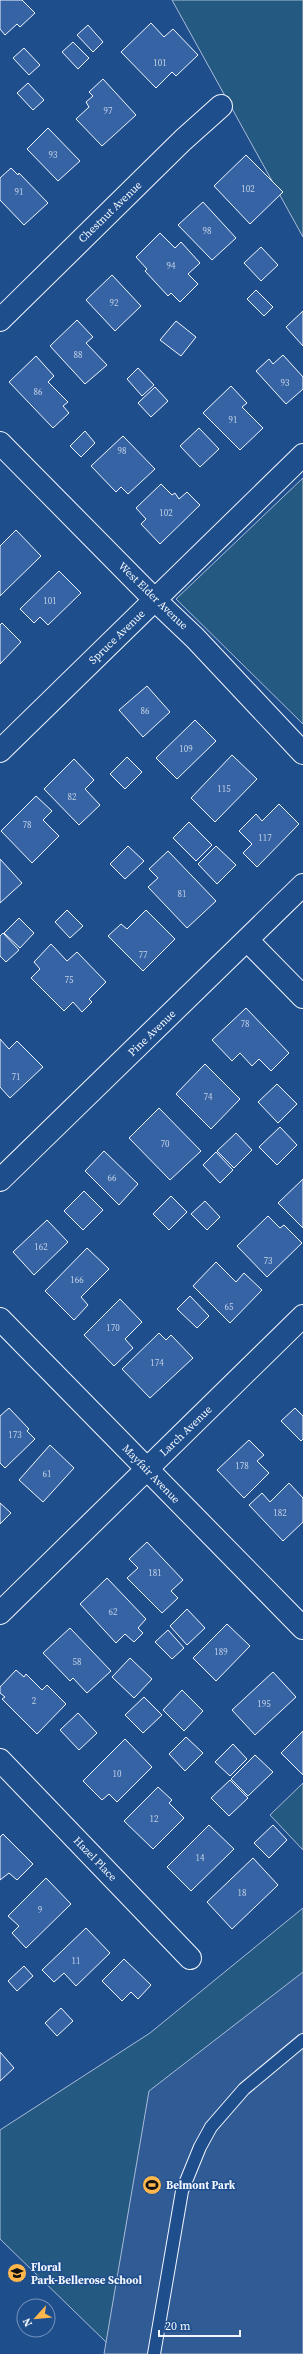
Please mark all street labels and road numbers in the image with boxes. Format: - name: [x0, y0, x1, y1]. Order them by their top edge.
- street label: Chestnut Avenue: [75, 178, 145, 246]
- street label: West Elder Avenue: [115, 559, 191, 633]
- street label: Spruce Avenue: [86, 606, 149, 668]
- street label: Pine Avenue: [125, 1006, 179, 1060]
- street label: Larch Avenue: [157, 1402, 216, 1460]
- street label: Mayfair Avenue: [119, 1441, 183, 1507]
- street label: Hazel Place: [70, 1833, 120, 1885]

